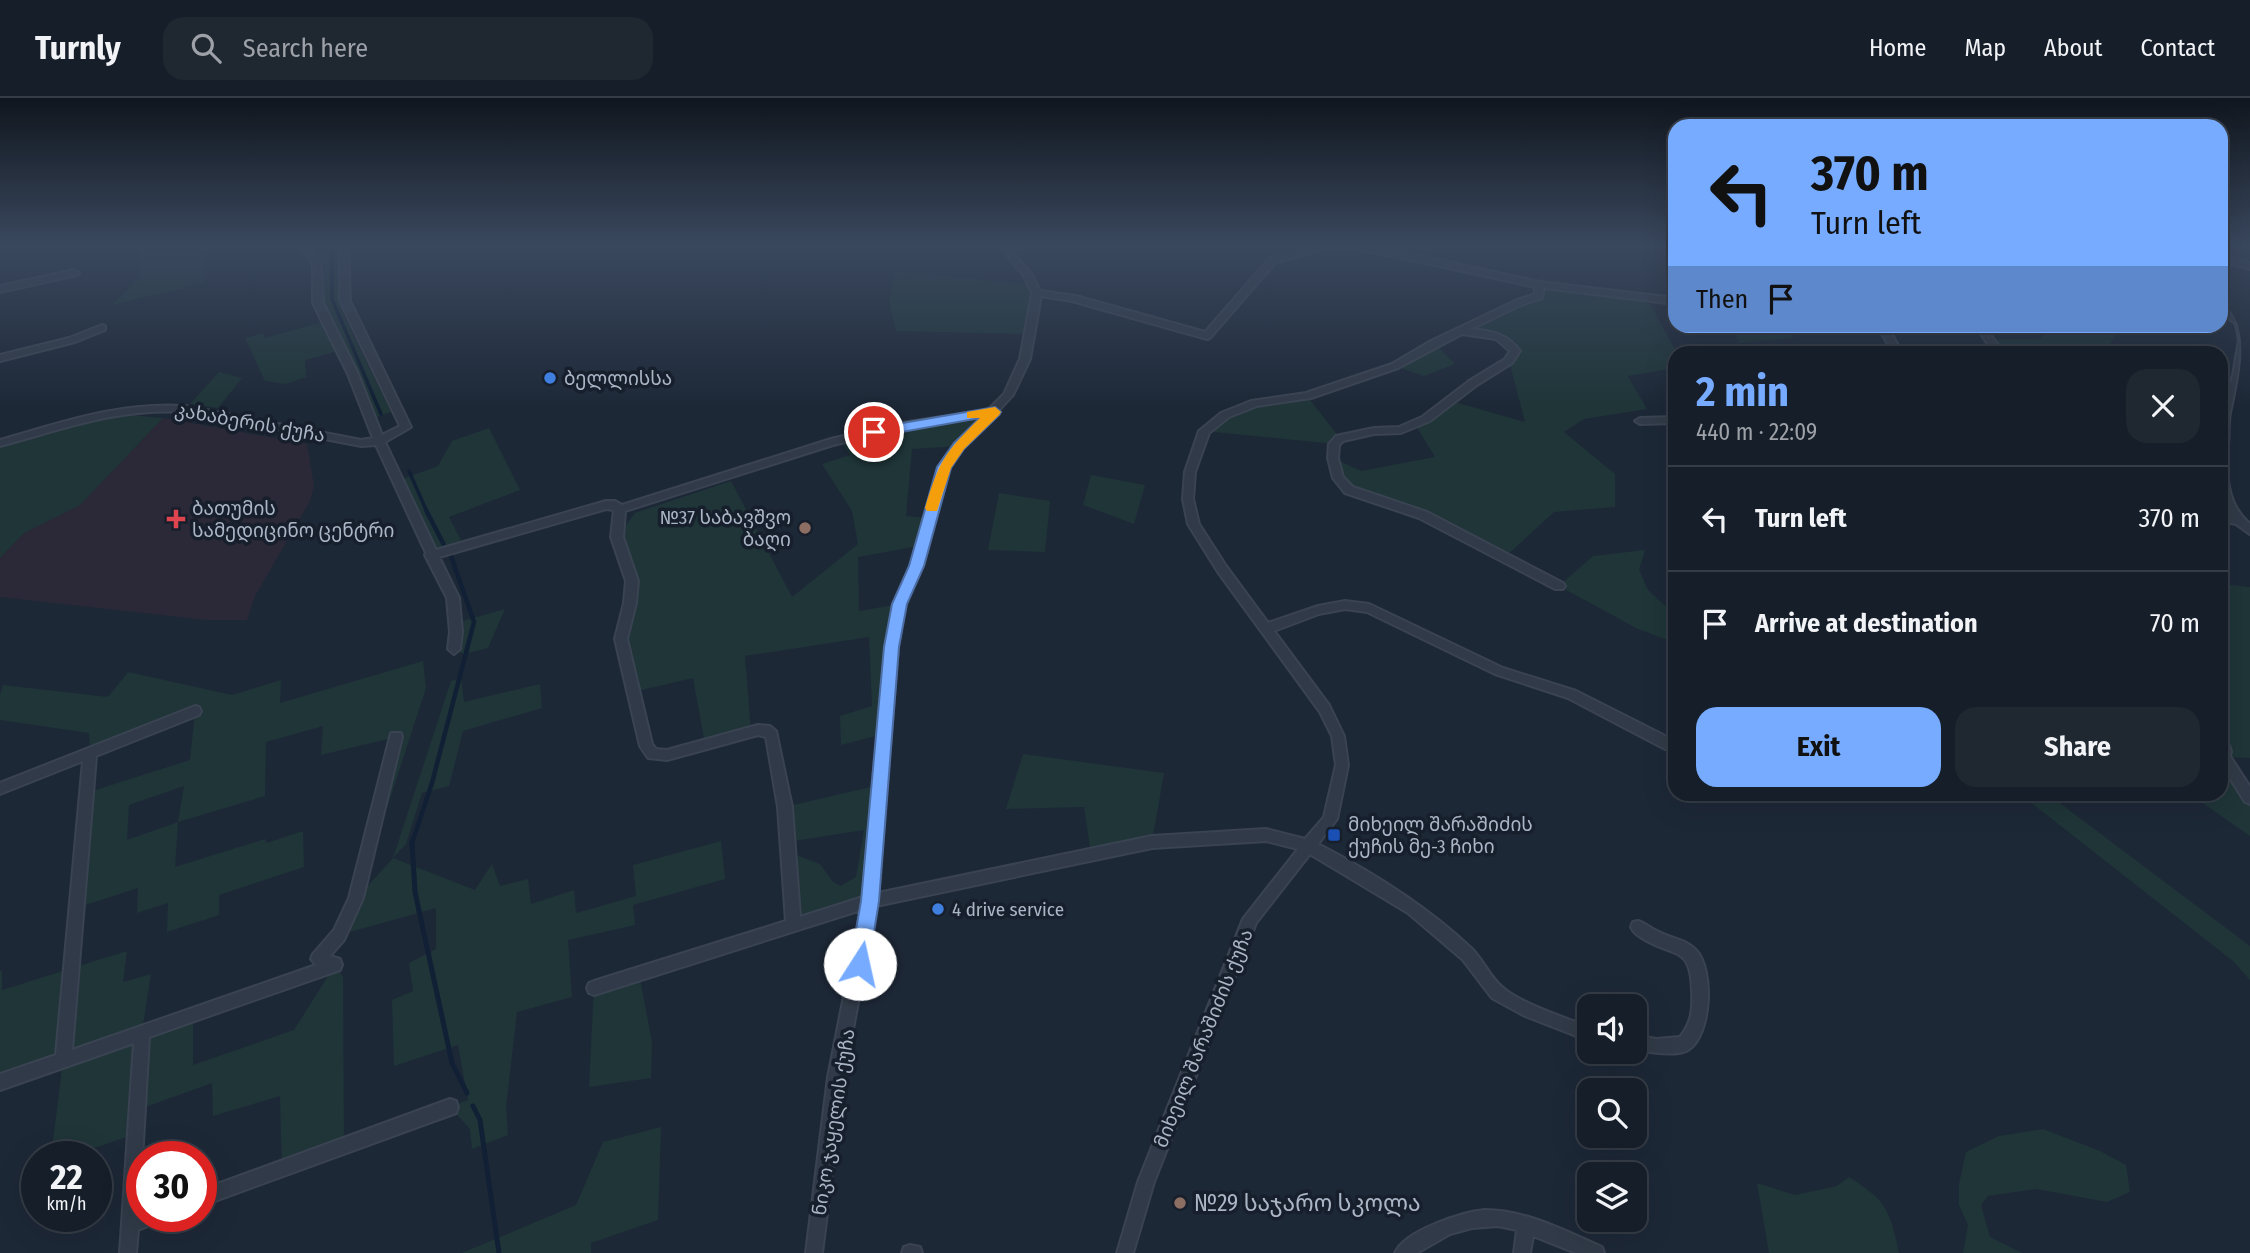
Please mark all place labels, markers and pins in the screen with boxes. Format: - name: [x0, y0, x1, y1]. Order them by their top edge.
- place label: ბელლისსა: [564, 367, 672, 391]
- marker: ბელლისსა: [542, 370, 558, 386]
- pin: [844, 402, 904, 462]
- place label: ბათუმის სამედიცინო ცენტრი: [192, 497, 394, 543]
- place label: №37 საბავშვო ბაღი: [660, 506, 791, 552]
- marker: ბათუმის სამედიცინო ცენტრი: [166, 509, 186, 529]
- marker: №37 საბავშვო ბაღი: [797, 520, 813, 536]
- place label: მიხეილ შარაშიძის ქუჩის მე-3 ჩიხი: [1348, 813, 1533, 858]
- marker: მიხეილ შარაშიძის ქუჩის მე-3 ჩიხი: [1326, 827, 1342, 843]
- place label: 4 drive service: [952, 898, 1064, 921]
- marker: 4 drive service: [930, 901, 946, 917]
- place label: №29 საჯარო სკოლა: [1194, 1189, 1421, 1217]
- marker: №29 საჯარო სკოლა: [1172, 1195, 1188, 1211]

